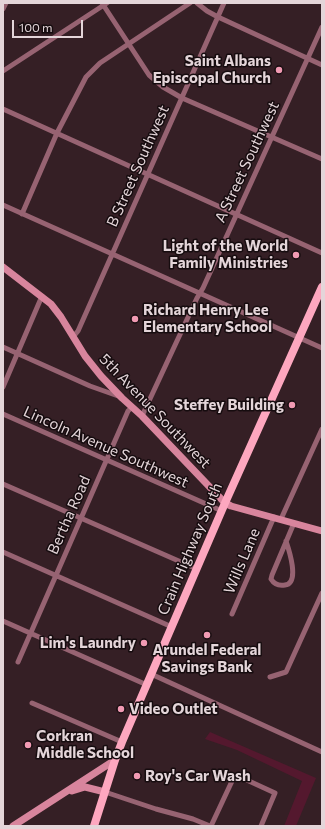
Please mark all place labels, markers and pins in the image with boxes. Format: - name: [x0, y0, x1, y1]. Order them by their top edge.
- place label: Saint Albans Episcopal Church: [153, 52, 271, 87]
- marker: Saint Albans Episcopal Church: [274, 65, 284, 75]
- place label: Light of the World Family Ministries: [163, 237, 288, 272]
- marker: Light of the World Family Ministries: [291, 250, 301, 260]
- place label: Richard Henry Lee Elementary School: [143, 301, 272, 336]
- marker: Richard Henry Lee Elementary School: [130, 314, 140, 324]
- place label: Steffey Building: [174, 396, 284, 414]
- marker: Steffey Building: [287, 400, 297, 410]
- marker: Arundel Federal Savings Bank: [202, 630, 212, 640]
- place label: Lim's Laundry: [40, 634, 136, 652]
- marker: Lim's Laundry: [139, 638, 149, 648]
- place label: Arundel Federal Savings Bank: [153, 641, 261, 676]
- place label: Video Outlet: [129, 700, 218, 718]
- marker: Video Outlet: [116, 704, 126, 714]
- place label: Corkran Middle School: [36, 727, 134, 762]
- marker: Corkran Middle School: [23, 740, 33, 750]
- place label: Roy's Car Wash: [145, 767, 251, 785]
- marker: Roy's Car Wash: [132, 771, 142, 781]

